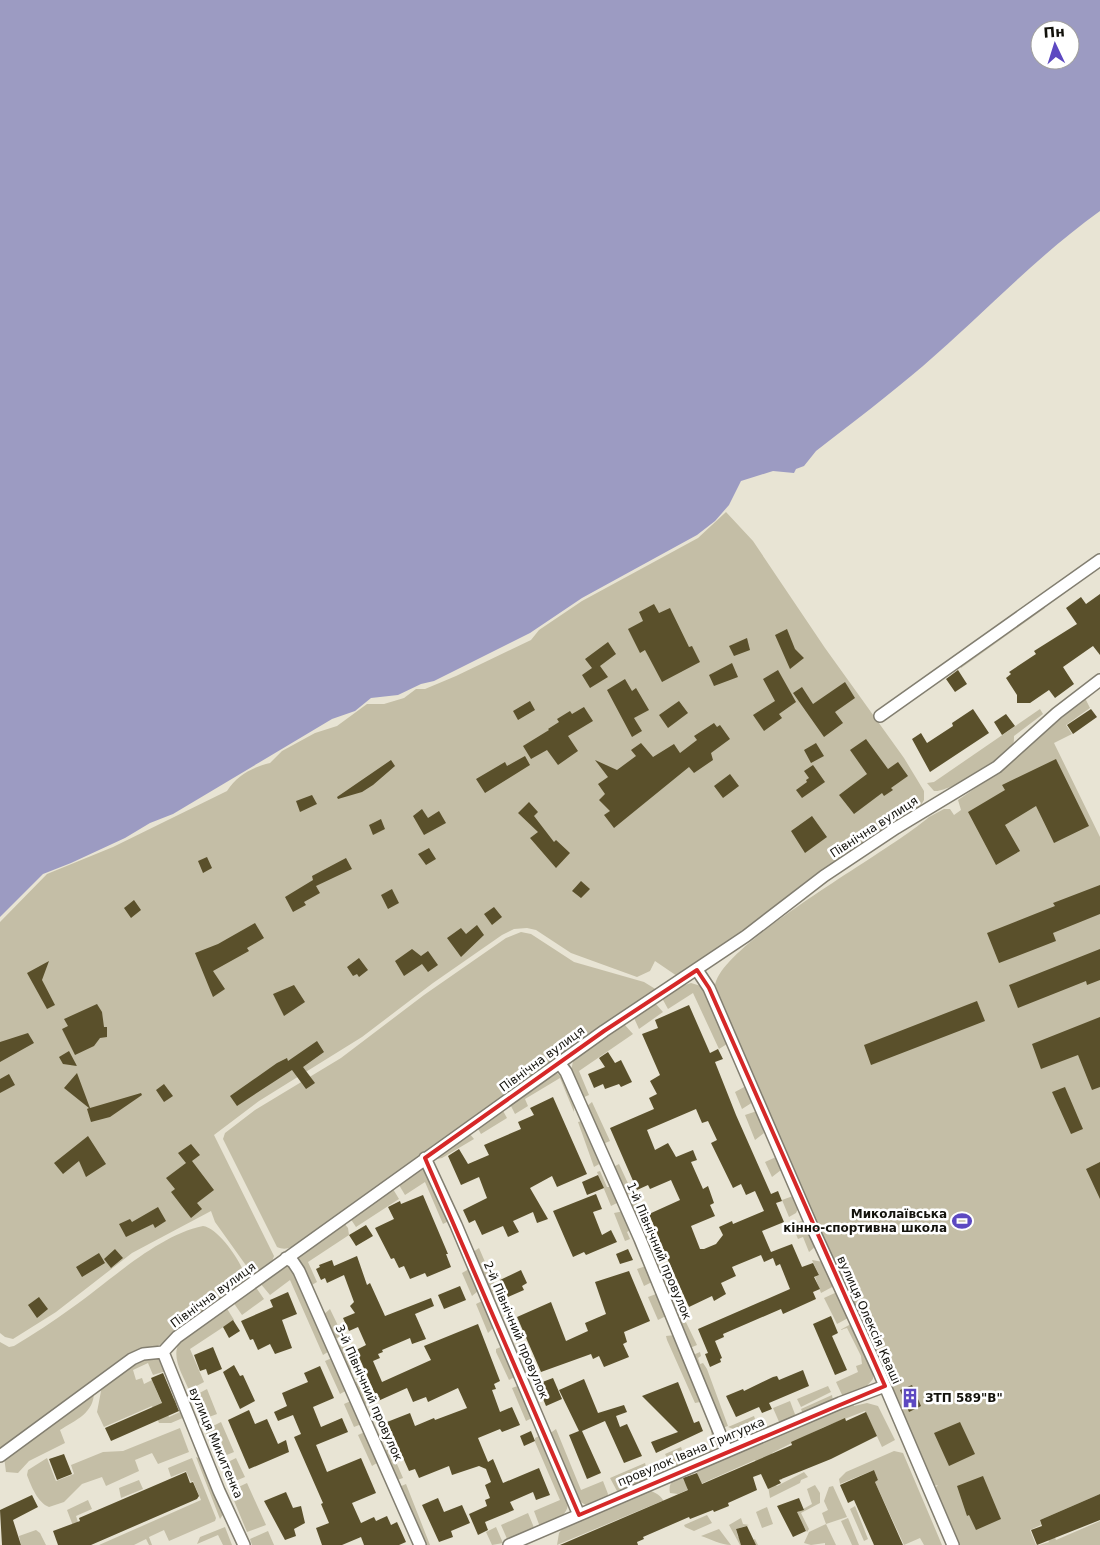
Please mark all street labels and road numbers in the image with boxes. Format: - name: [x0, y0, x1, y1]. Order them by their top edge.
- street label: Північна вулиця: [828, 793, 920, 861]
- street label: Північна вулиця: [497, 1023, 587, 1095]
- street label: 1-й Північний провулок: [624, 1180, 694, 1322]
- street label: вулиця Олексія Кваші: [834, 1254, 904, 1386]
- street label: Північна вулиця: [168, 1259, 258, 1331]
- street label: 2-й Північний провулок: [481, 1259, 551, 1401]
- street label: 3-й Північний провулок: [333, 1323, 405, 1463]
- street label: вулиця Микитенка: [186, 1386, 246, 1500]
- street label: провулок Івана Григурка: [615, 1415, 767, 1489]

